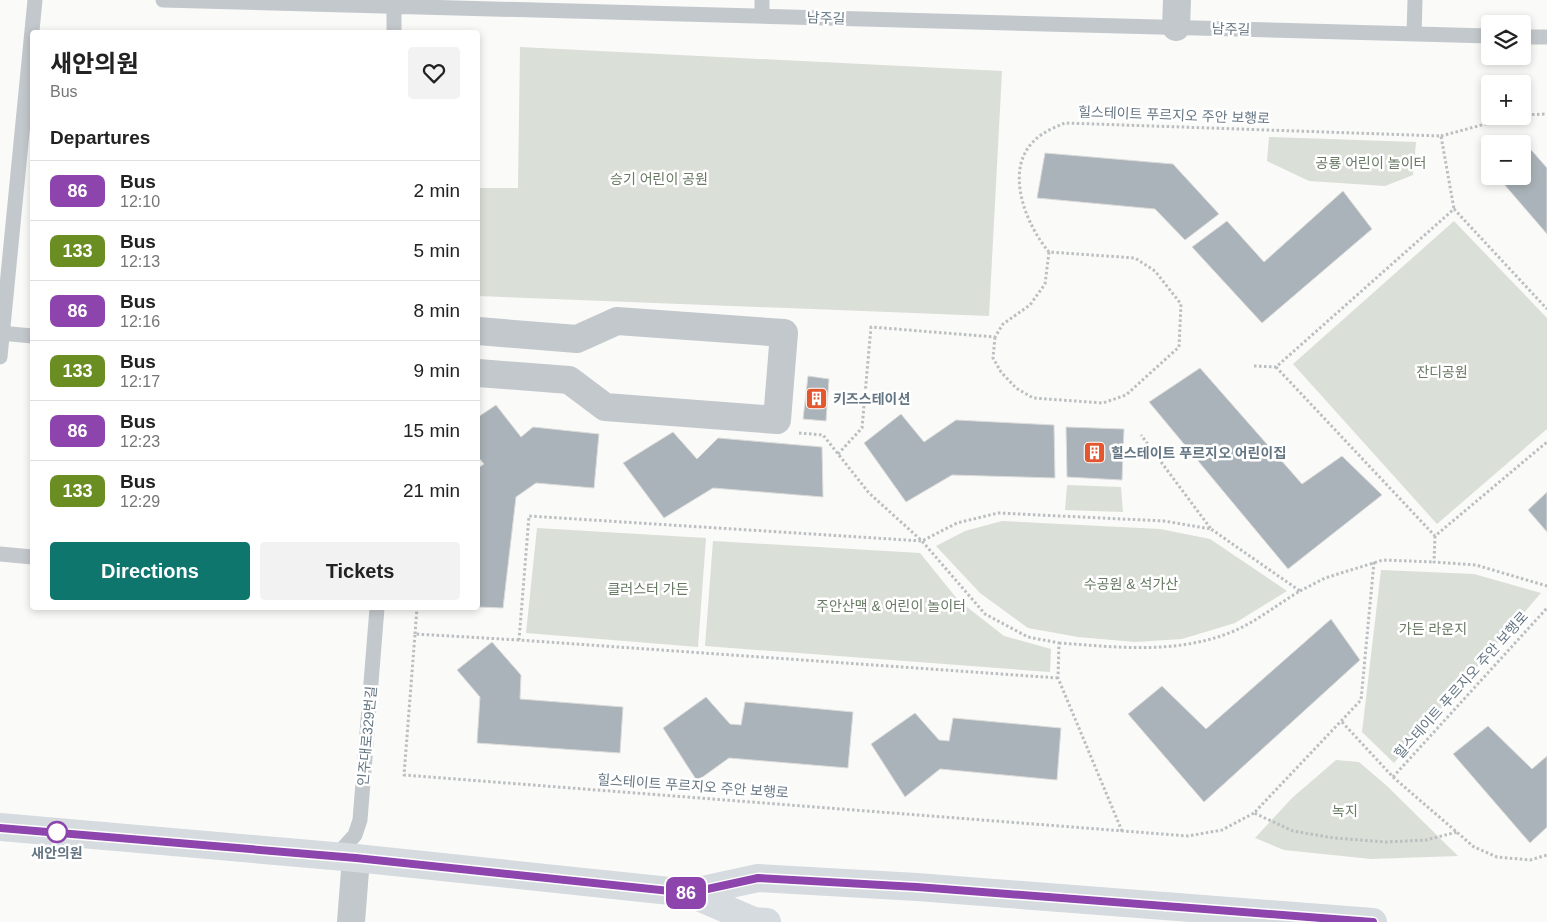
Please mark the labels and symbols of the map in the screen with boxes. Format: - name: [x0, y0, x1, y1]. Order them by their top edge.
- street label: 남주길: [806, 9, 846, 27]
- street label: 남주길: [1211, 20, 1251, 38]
- street label: 힐스테이트 푸르지오 주안 보행로: [1078, 104, 1270, 126]
- park label: 공룡 어린이 놀이터: [1316, 155, 1426, 171]
- park label: 승기 어린이 공원: [610, 171, 708, 187]
- park label: 잔디공원: [1416, 364, 1468, 380]
- building icon: 키즈스테이션: [805, 387, 829, 411]
- place label: 키즈스테이션: [833, 391, 910, 407]
- building icon: 힐스테이트 푸르지오 어린이집: [1083, 441, 1107, 465]
- place label: 힐스테이트 푸르지오 어린이집: [1111, 445, 1286, 461]
- park label: 수공원 & 석가산: [1084, 576, 1178, 592]
- park label: 클러스터 가든: [607, 581, 689, 597]
- park label: 주안산맥 & 어린이 놀이터: [816, 598, 966, 614]
- street label: 힐스테이트 푸르지오 주안 보행로: [1391, 608, 1531, 762]
- park label: 가든 라운지: [1399, 621, 1467, 637]
- street label: 인주대로329번길: [355, 685, 379, 787]
- street label: 힐스테이트 푸르지오 주안 보행로: [597, 771, 789, 801]
- park label: 녹지: [1332, 803, 1358, 819]
- marker: 새안의원: [46, 821, 68, 843]
- place label: 새안의원: [31, 845, 83, 861]
- line badge: 86: [664, 877, 708, 909]

